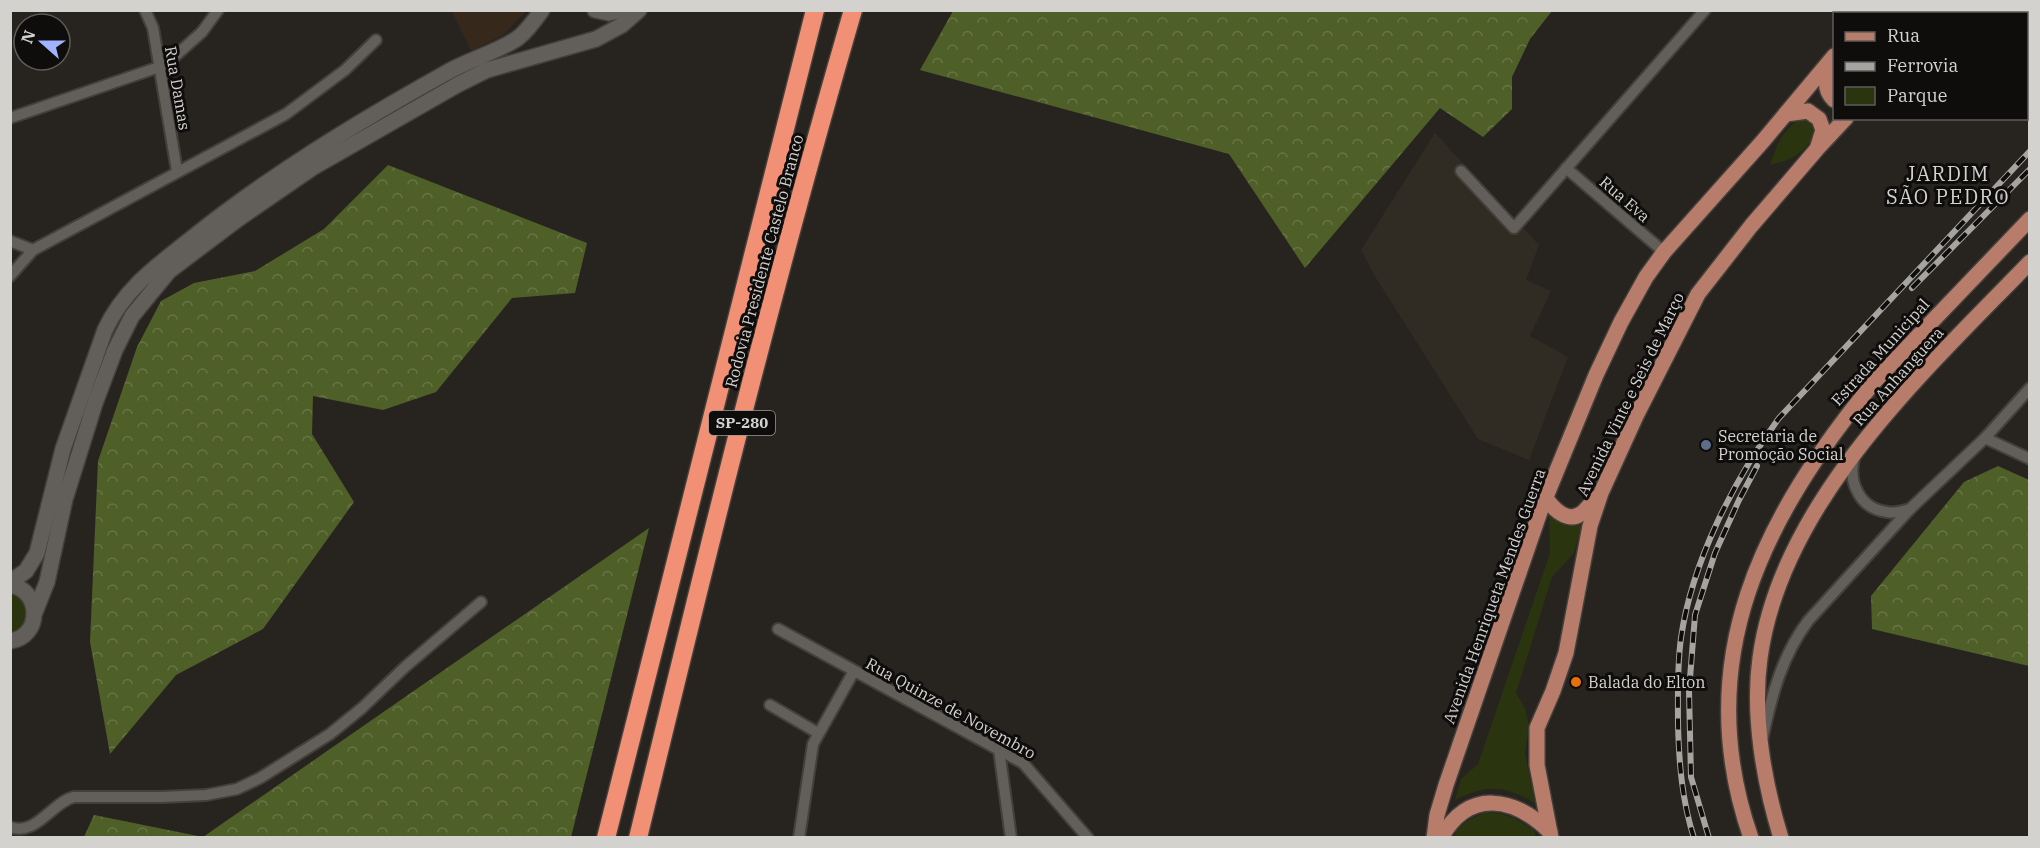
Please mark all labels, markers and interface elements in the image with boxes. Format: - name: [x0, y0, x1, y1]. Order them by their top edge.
- north arrow: [12, 12, 72, 72]
- legend: [1833, 12, 2028, 120]
- text: Rua: [1887, 24, 1920, 47]
- text: N: [16, 27, 40, 46]
- street label: Rua Damas: [161, 44, 195, 132]
- text: Ferrovia: [1887, 54, 1958, 77]
- text: Parque: [1887, 84, 1947, 107]
- street label: Rodovia Presidente Castelo Branco: [721, 132, 807, 390]
- district label: JARDIM SÃO PEDRO: [1886, 160, 2010, 210]
- street label: Rua Eva: [1596, 172, 1655, 226]
- street label: Avenida Vinte e Seis de Março: [1572, 289, 1688, 499]
- street label: Estrada Municipal: [1827, 294, 1934, 410]
- street label: Rua Anhanguera: [1848, 322, 1948, 430]
- road number: SP-280: [709, 411, 775, 435]
- place label: Secretaria de Promoção Social: [1718, 426, 1844, 464]
- marker: Secretaria de Promoção Social: [1699, 438, 1713, 452]
- street label: Avenida Henriqueta Mendes Guerra: [1438, 465, 1550, 726]
- street label: Rua Quinze de Novembro: [863, 653, 1039, 763]
- place label: Balada do Elton: [1588, 672, 1706, 692]
- marker: Balada do Elton: [1569, 675, 1583, 689]

